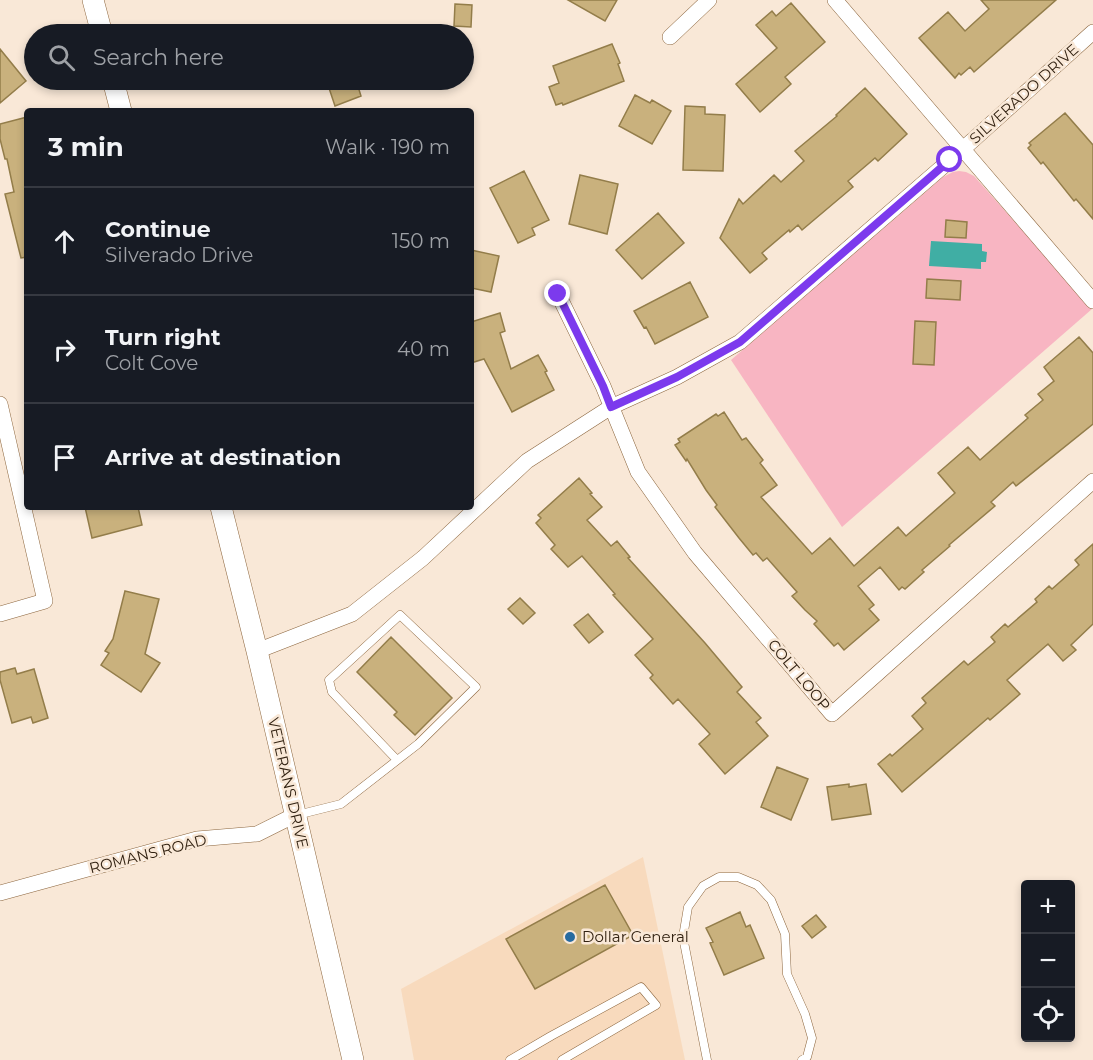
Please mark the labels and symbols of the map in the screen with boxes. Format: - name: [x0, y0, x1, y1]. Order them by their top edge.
- street label: SILVERADO DRIVE: [965, 40, 1082, 148]
- route start: [936, 146, 962, 172]
- route end: [544, 280, 570, 306]
- street label: COLT LOOP: [764, 635, 835, 714]
- street label: VETERANS DRIVE: [264, 716, 313, 850]
- street label: ROMANS ROAD: [87, 830, 209, 877]
- place label: Dollar General: [582, 927, 689, 946]
- marker: Dollar General: [563, 930, 577, 944]

